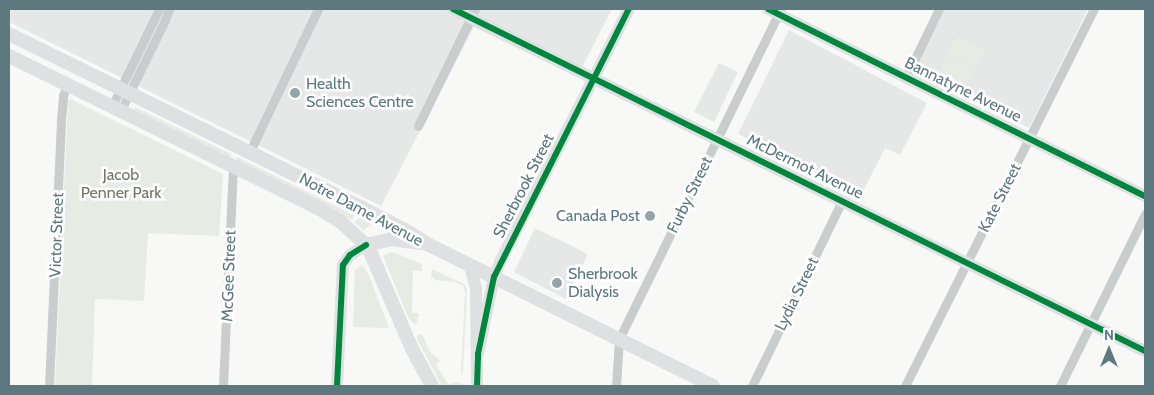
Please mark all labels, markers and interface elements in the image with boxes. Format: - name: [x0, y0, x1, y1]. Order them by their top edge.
- street label: Bannatyne Avenue: [901, 53, 1025, 127]
- place label: Health Sciences Centre: [306, 74, 414, 112]
- marker: Health Sciences Centre: [288, 86, 302, 100]
- street label: Sherbrook Street: [489, 131, 559, 241]
- street label: McDermot Avenue: [744, 131, 866, 203]
- street label: Furby Street: [663, 154, 717, 236]
- street label: Kate Street: [974, 160, 1026, 236]
- park label: Jacob Penner Park: [81, 165, 161, 203]
- street label: Notre Dame Avenue: [296, 169, 426, 251]
- street label: Victor Street: [46, 192, 68, 278]
- place label: Canada Post: [556, 206, 640, 226]
- marker: Canada Post: [644, 210, 656, 222]
- street label: McGee Street: [218, 230, 240, 322]
- street label: Lydia Street: [771, 254, 823, 334]
- place label: Sherbrook Dialysis: [568, 264, 638, 302]
- marker: Sherbrook Dialysis: [550, 276, 564, 290]
- north arrow: [1084, 325, 1134, 375]
- text: N: [1104, 326, 1114, 344]

